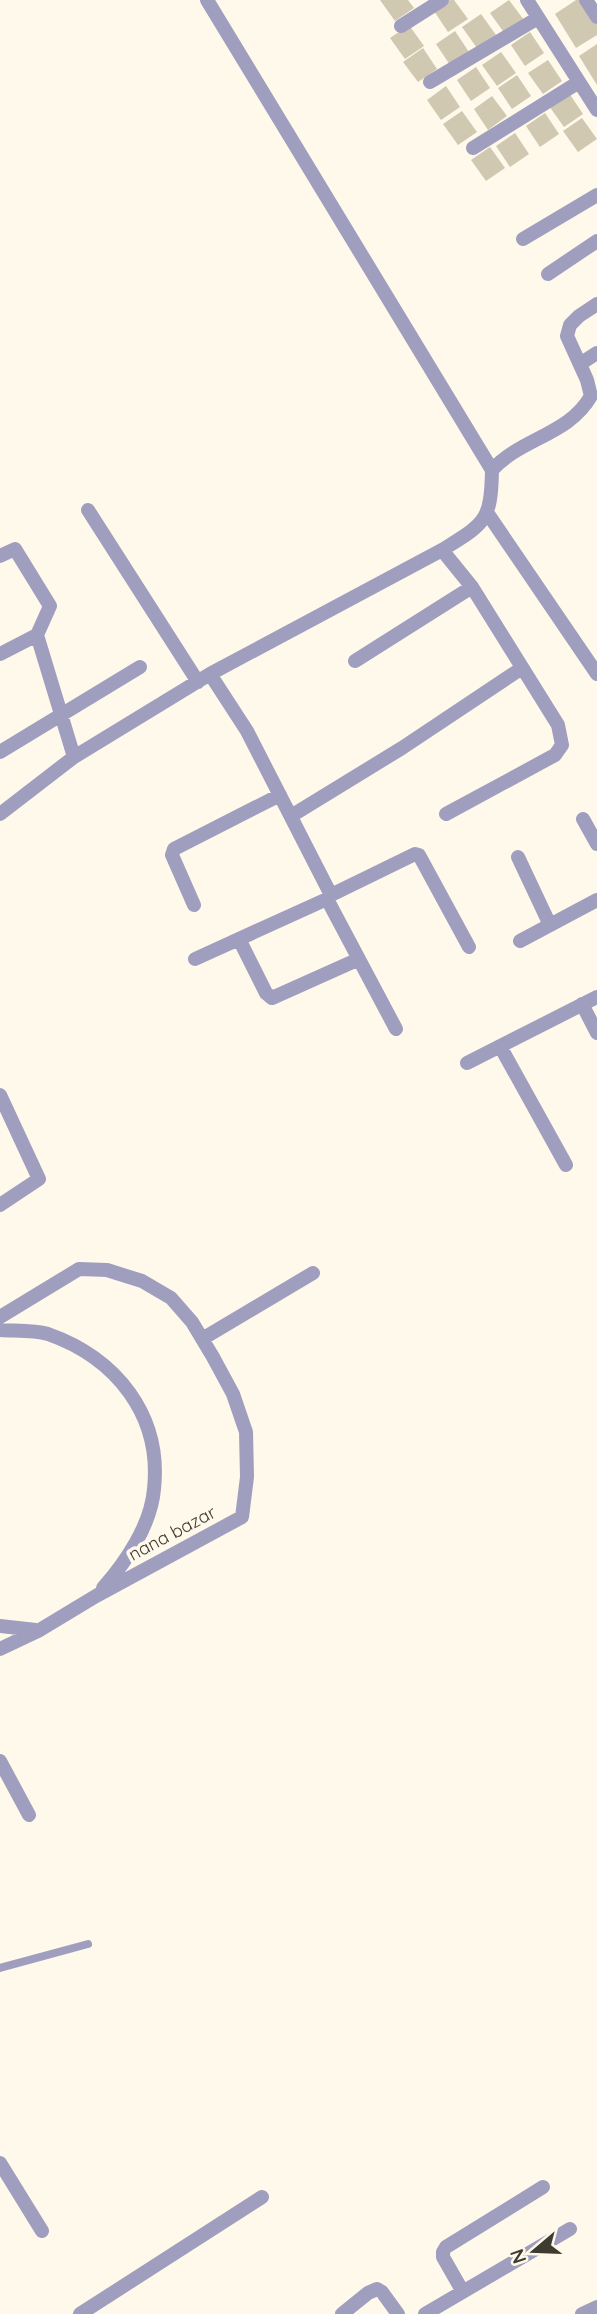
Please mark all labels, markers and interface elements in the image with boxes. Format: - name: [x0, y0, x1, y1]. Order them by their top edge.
- street label: nana bazar: [124, 1500, 220, 1566]
- north arrow: [499, 2216, 569, 2286]
- text: N: [504, 2246, 532, 2267]

